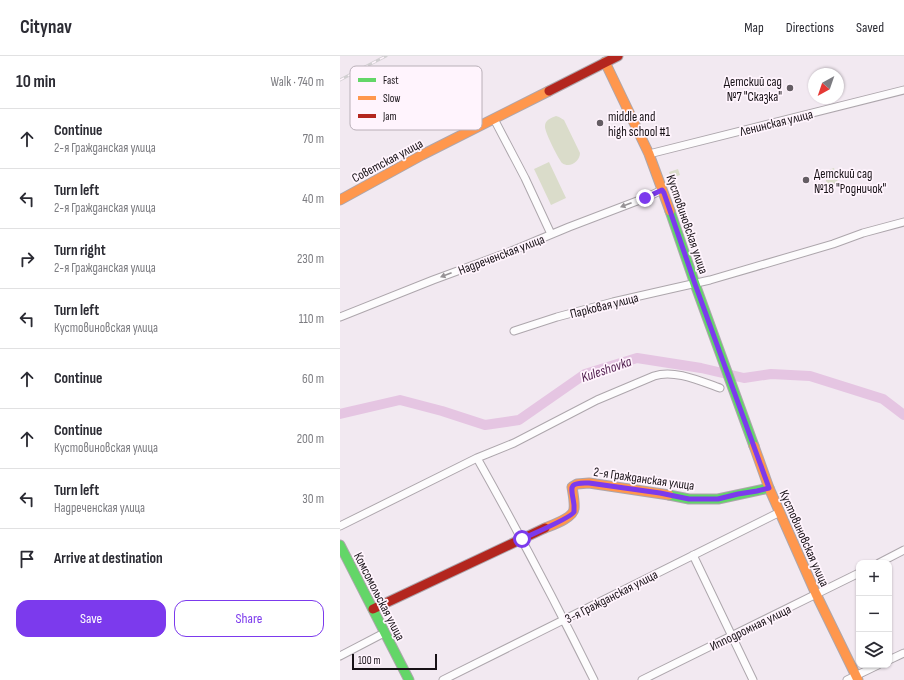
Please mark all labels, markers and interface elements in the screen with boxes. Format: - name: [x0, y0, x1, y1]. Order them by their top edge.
- text: Citynav: [20, 16, 72, 39]
- text: Map: [744, 19, 764, 36]
- text: Directions: [786, 19, 834, 36]
- text: Saved: [856, 19, 884, 36]
- legend: [350, 66, 482, 130]
- north arrow: [808, 68, 844, 104]
- text: 10 min: [16, 72, 56, 92]
- text: Walk · 740 m: [271, 74, 324, 90]
- text: Fast: [383, 74, 399, 87]
- place label: Детский сад №7 "Сказка": [724, 74, 782, 105]
- marker: Детский сад №7 "Сказка": [785, 83, 795, 93]
- text: Slow: [383, 92, 400, 105]
- street label: Ленинская улица: [737, 106, 814, 140]
- place label: middle and high school #1: [608, 109, 670, 140]
- text: Jam: [382, 110, 397, 123]
- marker: middle and high school #1: [595, 118, 605, 128]
- text: Continue: [54, 121, 103, 140]
- icon: ahead: [16, 128, 38, 150]
- text: 70 m: [303, 131, 324, 147]
- street label: Советская улица: [349, 135, 426, 186]
- text: 2-я Гражданская улица: [54, 140, 156, 156]
- place label: Детский сад №18 "Родничок": [814, 166, 887, 197]
- street label: Кустовиновская улица: [663, 173, 712, 276]
- marker: Детский сад №18 "Родничок": [801, 175, 811, 185]
- text: Turn left: [54, 181, 99, 200]
- icon: left: [16, 188, 38, 210]
- route end: [636, 189, 654, 207]
- text: 40 m: [302, 191, 324, 207]
- text: 2-я Гражданская улица: [54, 200, 156, 216]
- one-way arrow: [620, 202, 632, 208]
- street label: Надреченская улица: [456, 231, 547, 279]
- text: Turn right: [54, 241, 106, 260]
- icon: right: [16, 248, 38, 270]
- text: 230 m: [297, 251, 324, 267]
- text: 2-я Гражданская улица: [54, 260, 156, 276]
- one-way arrow: [440, 273, 452, 279]
- street label: Парковая улица: [568, 290, 640, 322]
- text: Turn left: [54, 301, 99, 320]
- icon: left: [16, 308, 38, 330]
- text: 110 m: [299, 311, 324, 327]
- text: Кустовиновская улица: [54, 320, 158, 336]
- water label: Kuleshovka: [579, 353, 634, 386]
- icon: ahead: [16, 368, 38, 390]
- text: Continue: [54, 369, 103, 388]
- text: 60 m: [302, 371, 324, 387]
- text: Continue: [54, 421, 103, 440]
- icon: ahead: [16, 428, 38, 450]
- text: 200 m: [297, 431, 324, 447]
- text: Кустовиновская улица: [54, 440, 158, 456]
- street label: 2-я Гражданская улица: [592, 464, 695, 494]
- text: Turn left: [54, 481, 99, 500]
- icon: left: [16, 488, 38, 510]
- street label: Кустовиновская улица: [776, 488, 833, 589]
- text: 30 m: [302, 491, 324, 507]
- text: Надреченская улица: [54, 500, 145, 516]
- route start: [513, 530, 531, 548]
- icon: arrive: [16, 548, 38, 570]
- text: Arrive at destination: [54, 549, 163, 568]
- street label: Комсомольская улица: [350, 550, 408, 643]
- map controls: [856, 560, 892, 668]
- button: +: [856, 560, 892, 596]
- street label: 3-я Гражданская улица: [562, 567, 660, 627]
- button: −: [856, 596, 892, 632]
- button: Save: [16, 600, 166, 637]
- button: Share: [174, 600, 324, 637]
- street label: Ипподромная улица: [707, 601, 794, 655]
- button: layers: [856, 632, 892, 668]
- scale bar: [352, 652, 437, 671]
- text: 100 m: [358, 654, 380, 667]

